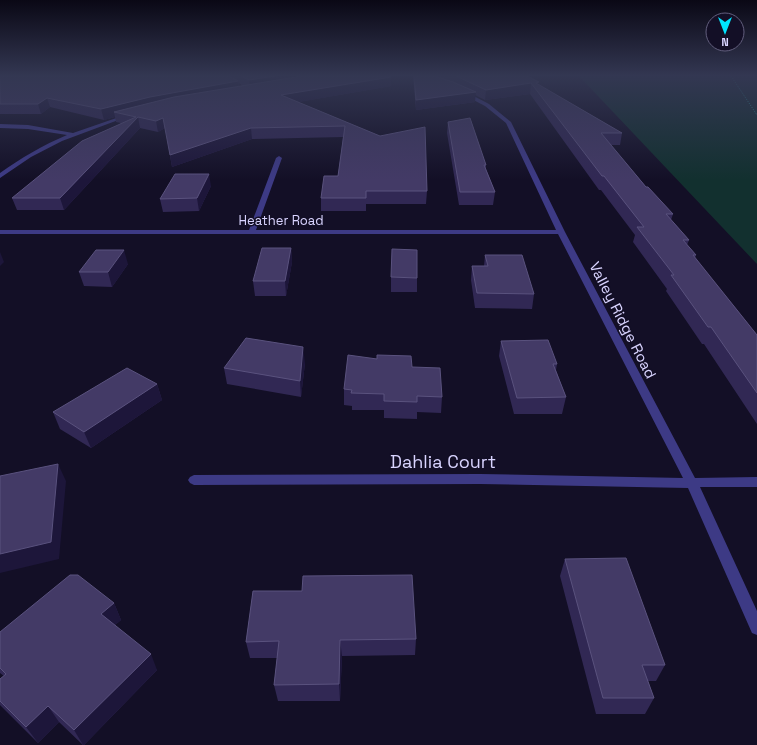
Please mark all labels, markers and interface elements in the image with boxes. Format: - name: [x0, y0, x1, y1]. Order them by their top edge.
- north arrow: [705, 12, 745, 52]
- text: N: [721, 35, 729, 49]
- street label: Heather Road: [238, 212, 324, 229]
- street label: Valley Ridge Road: [585, 258, 661, 382]
- street label: Dahlia Court: [390, 450, 496, 473]

